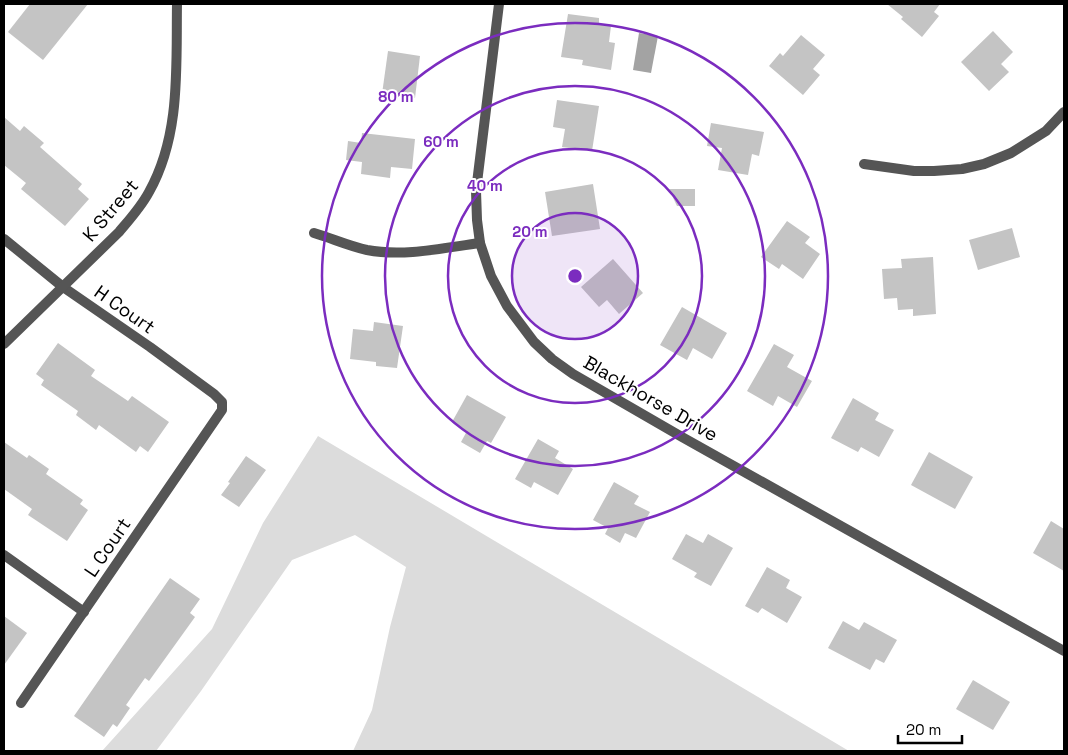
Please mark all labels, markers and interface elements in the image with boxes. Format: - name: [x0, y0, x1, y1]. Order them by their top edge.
- text: 80 m: [378, 87, 414, 106]
- text: 60 m: [423, 132, 459, 151]
- street label: K Street: [77, 174, 144, 247]
- text: 40 m: [467, 176, 503, 195]
- text: 20 m: [512, 222, 548, 241]
- centre of rings: [566, 267, 584, 285]
- street label: H Court: [89, 279, 160, 339]
- street label: Blackhorse Drive: [579, 350, 723, 447]
- street label: L Court: [79, 513, 136, 582]
- scale bar: [898, 712, 962, 744]
- text: 20 m: [906, 720, 941, 739]

